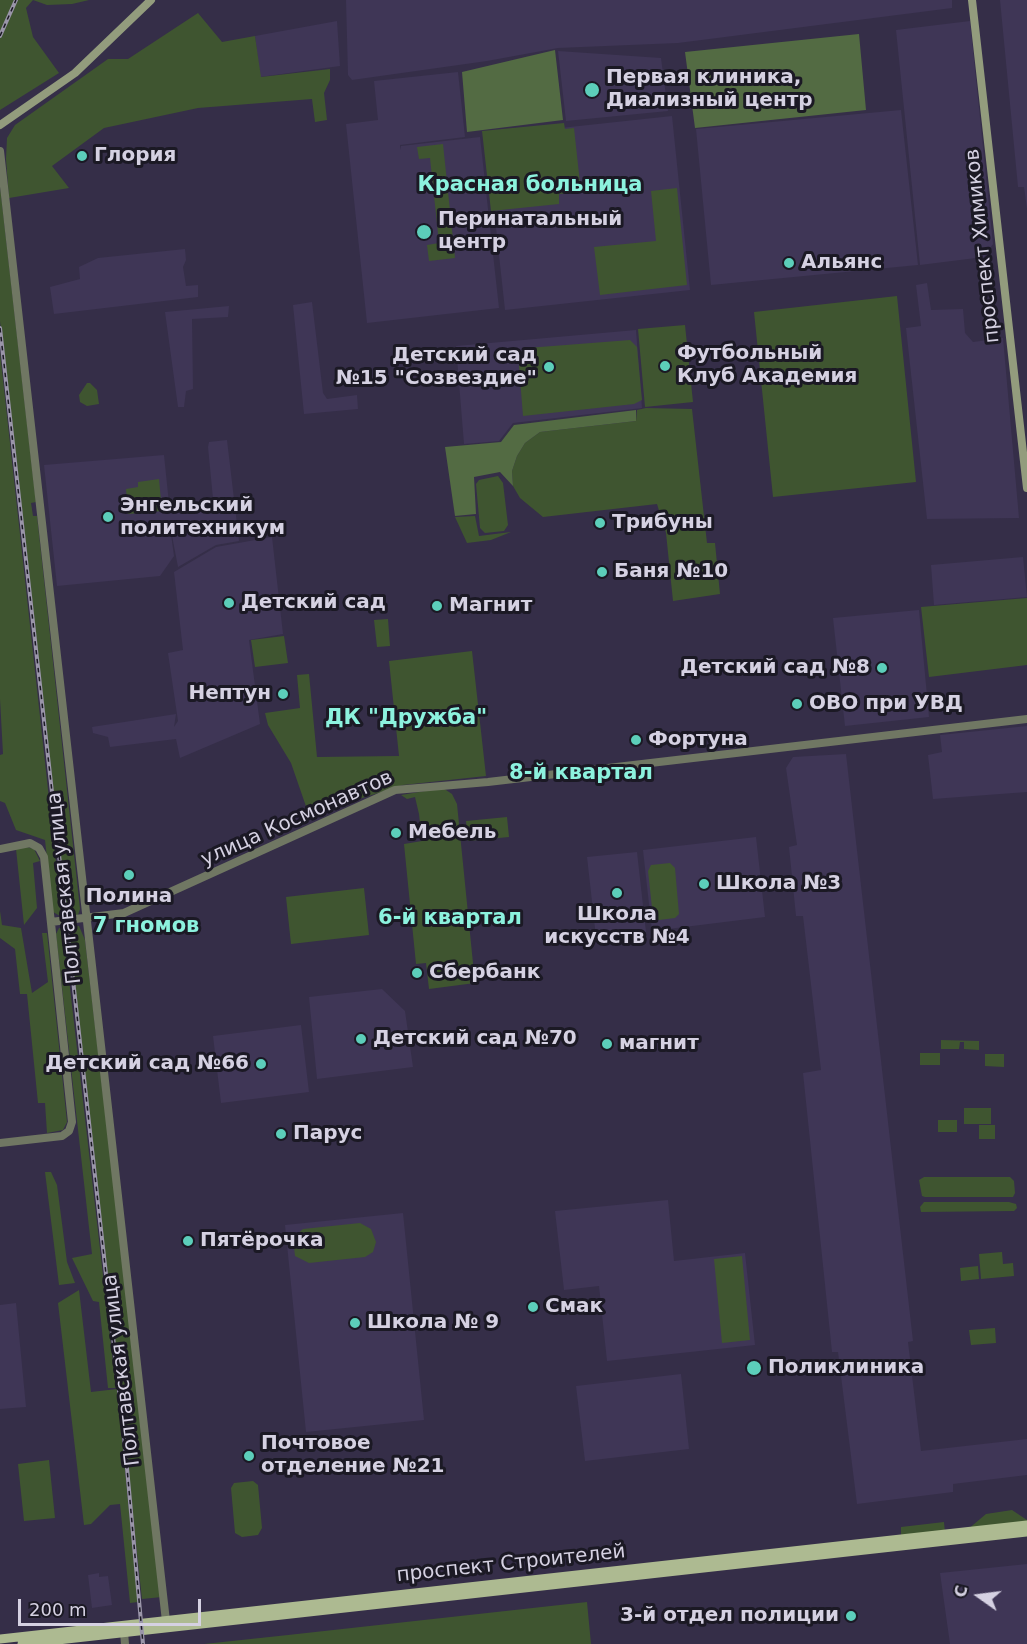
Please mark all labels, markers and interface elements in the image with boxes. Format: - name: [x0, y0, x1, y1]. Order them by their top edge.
- place label: Первая клиника, Диализный центр: [606, 66, 813, 113]
- marker: Первая клиника, Диализный центр: [583, 81, 601, 99]
- place label: Глория: [94, 144, 176, 168]
- street label: проспект Химиков: [961, 148, 1005, 344]
- marker: Глория: [75, 149, 89, 163]
- district label: Красная больница: [417, 173, 643, 199]
- place label: Перинатальный центр: [438, 208, 622, 255]
- marker: Перинатальный центр: [415, 223, 433, 241]
- place label: Альянс: [801, 251, 882, 275]
- marker: Альянс: [782, 256, 796, 270]
- place label: Футбольный Клуб Академия: [677, 342, 857, 389]
- place label: Детский сад №15 "Созвездие": [336, 344, 537, 391]
- marker: Футбольный Клуб Академия: [658, 359, 672, 373]
- marker: Детский сад №15 "Созвездие": [542, 360, 556, 374]
- place label: Энгельский политехникум: [120, 494, 285, 541]
- marker: Энгельский политехникум: [101, 510, 115, 524]
- place label: Трибуны: [612, 511, 713, 535]
- marker: Трибуны: [593, 516, 607, 530]
- place label: Баня №10: [614, 560, 728, 584]
- marker: Баня №10: [595, 565, 609, 579]
- place label: Детский сад: [241, 591, 386, 615]
- place label: Магнит: [449, 594, 532, 618]
- marker: Детский сад: [222, 596, 236, 610]
- marker: Магнит: [430, 599, 444, 613]
- place label: Детский сад №8: [680, 656, 870, 680]
- marker: Детский сад №8: [875, 661, 889, 675]
- place label: Нептун: [188, 682, 271, 706]
- marker: Нептун: [276, 687, 290, 701]
- place label: ОВО при УВД: [809, 692, 963, 716]
- marker: ОВО при УВД: [790, 697, 804, 711]
- district label: ДК "Дружба": [325, 706, 487, 732]
- place label: Фортуна: [648, 728, 748, 752]
- marker: Фортуна: [629, 733, 643, 747]
- district label: 8-й квартал: [509, 761, 653, 787]
- street label: улица Космонавтов: [197, 766, 397, 872]
- street label: Полтавская улица: [43, 791, 87, 985]
- place label: Мебель: [408, 821, 496, 845]
- marker: Мебель: [389, 826, 403, 840]
- marker: Полина: [122, 868, 136, 882]
- place label: Школа №3: [716, 872, 841, 896]
- marker: Школа №3: [697, 877, 711, 891]
- place label: Полина: [86, 885, 172, 909]
- marker: Школа искусств №4: [610, 886, 624, 900]
- place label: Школа искусств №4: [544, 903, 690, 950]
- district label: 6-й квартал: [378, 906, 522, 932]
- district label: 7 гномов: [93, 914, 199, 940]
- place label: Сбербанк: [429, 961, 540, 985]
- marker: Сбербанк: [410, 966, 424, 980]
- place label: Детский сад №70: [373, 1027, 577, 1051]
- marker: Детский сад №70: [354, 1032, 368, 1046]
- place label: магнит: [619, 1032, 699, 1056]
- marker: магнит: [600, 1037, 614, 1051]
- place label: Детский сад №66: [45, 1052, 249, 1076]
- marker: Детский сад №66: [254, 1057, 268, 1071]
- place label: Парус: [293, 1122, 362, 1146]
- marker: Парус: [274, 1127, 288, 1141]
- place label: Пятёрочка: [200, 1229, 324, 1253]
- marker: Пятёрочка: [181, 1234, 195, 1248]
- street label: Полтавская улица: [98, 1273, 146, 1467]
- place label: Смак: [545, 1295, 603, 1319]
- marker: Смак: [526, 1300, 540, 1314]
- place label: Школа № 9: [367, 1311, 499, 1335]
- marker: Школа № 9: [348, 1316, 362, 1330]
- place label: Поликлиника: [768, 1356, 924, 1380]
- marker: Поликлиника: [745, 1359, 763, 1377]
- place label: Почтовое отделение №21: [261, 1432, 445, 1479]
- marker: Почтовое отделение №21: [242, 1449, 256, 1463]
- street label: проспект Строителей: [395, 1540, 627, 1588]
- north arrow: [949, 1566, 1009, 1626]
- text: С: [950, 1584, 972, 1600]
- scale bar: [21, 1587, 204, 1625]
- text: 200 m: [29, 1599, 87, 1620]
- place label: 3-й отдел полиции: [620, 1604, 839, 1628]
- marker: 3-й отдел полиции: [844, 1609, 858, 1623]

